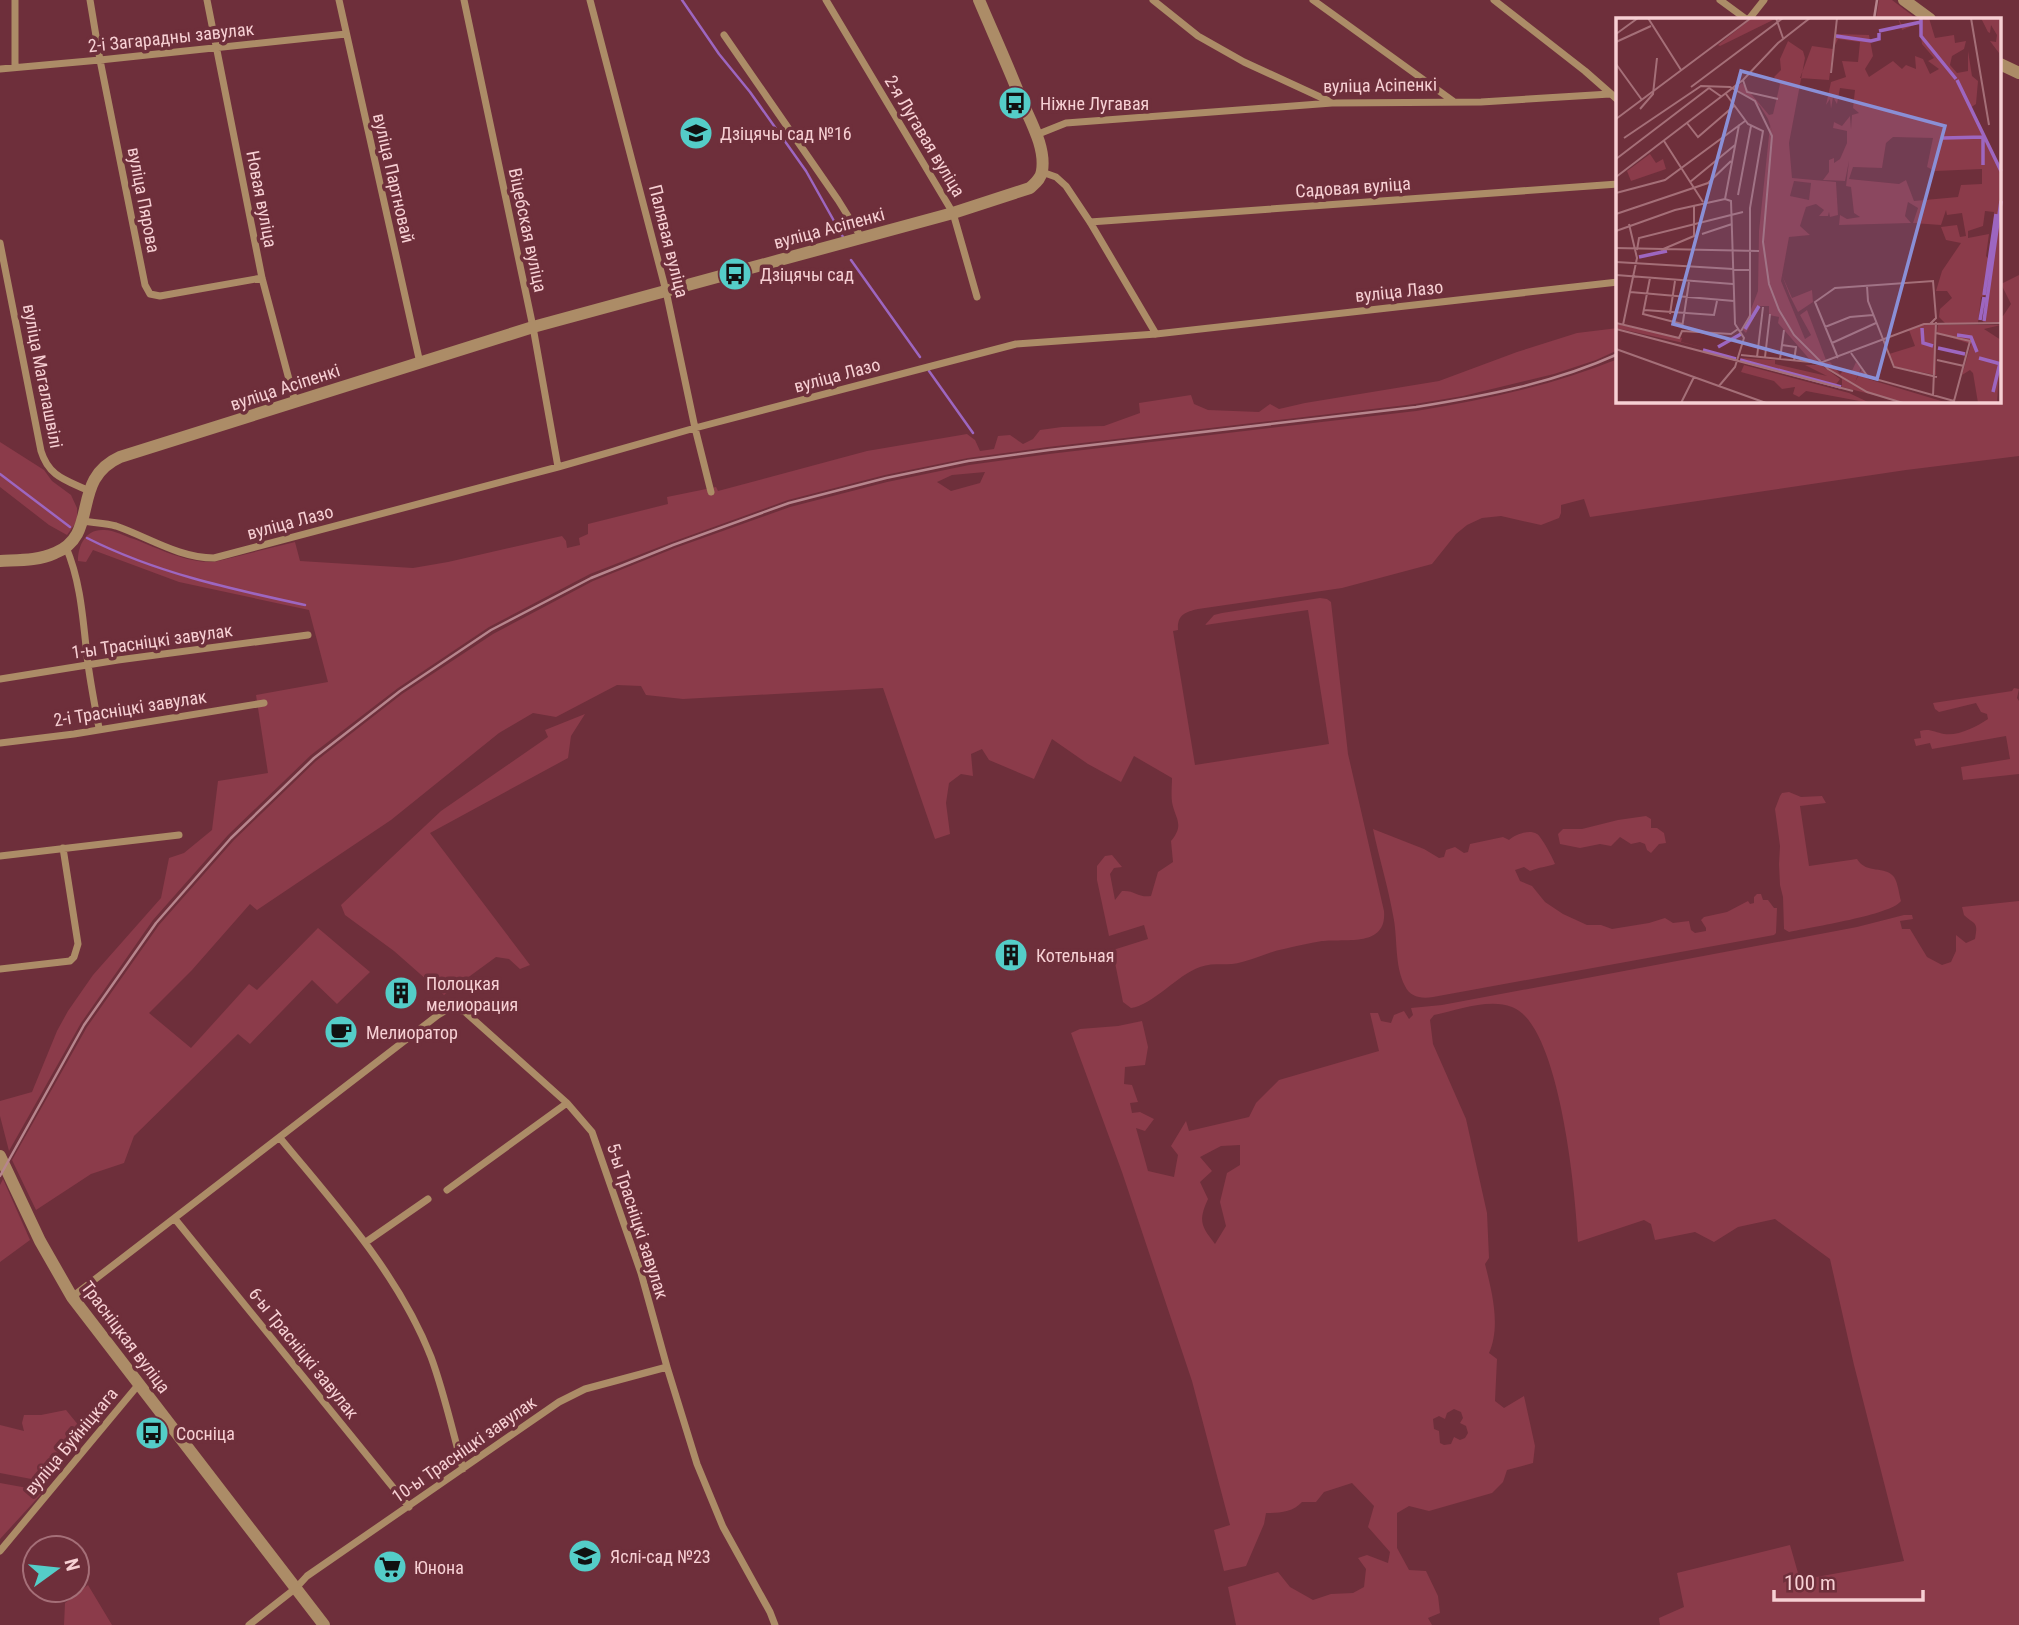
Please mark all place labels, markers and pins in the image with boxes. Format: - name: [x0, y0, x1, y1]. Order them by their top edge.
- bus stop icon: Ніжне Лугавая: [996, 84, 1034, 122]
- place label: Ніжне Лугавая: [1040, 93, 1149, 114]
- school or university icon: Дзіцячы сад №16: [677, 114, 715, 152]
- place label: Дзіцячы сад №16: [720, 123, 852, 144]
- bus stop icon: Дзіцячы сад: [716, 255, 754, 293]
- place label: Дзіцячы сад: [760, 264, 854, 285]
- building icon: Котельная: [992, 936, 1030, 974]
- place label: Котельная: [1036, 945, 1114, 966]
- place label: Полоцкая мелиорация: [426, 973, 518, 1015]
- building icon: Полоцкая мелиорация: [382, 974, 420, 1012]
- cafe icon: Мелиоратор: [322, 1013, 360, 1051]
- place label: Мелиоратор: [366, 1022, 458, 1043]
- bus stop icon: Сосніца: [133, 1414, 171, 1452]
- place label: Сосніца: [176, 1423, 235, 1444]
- school or university icon: Яслі-сад №23: [566, 1537, 604, 1575]
- place label: Яслі-сад №23: [610, 1546, 711, 1567]
- supermarket icon: Юнона: [371, 1548, 409, 1586]
- place label: Юнона: [414, 1557, 464, 1578]

